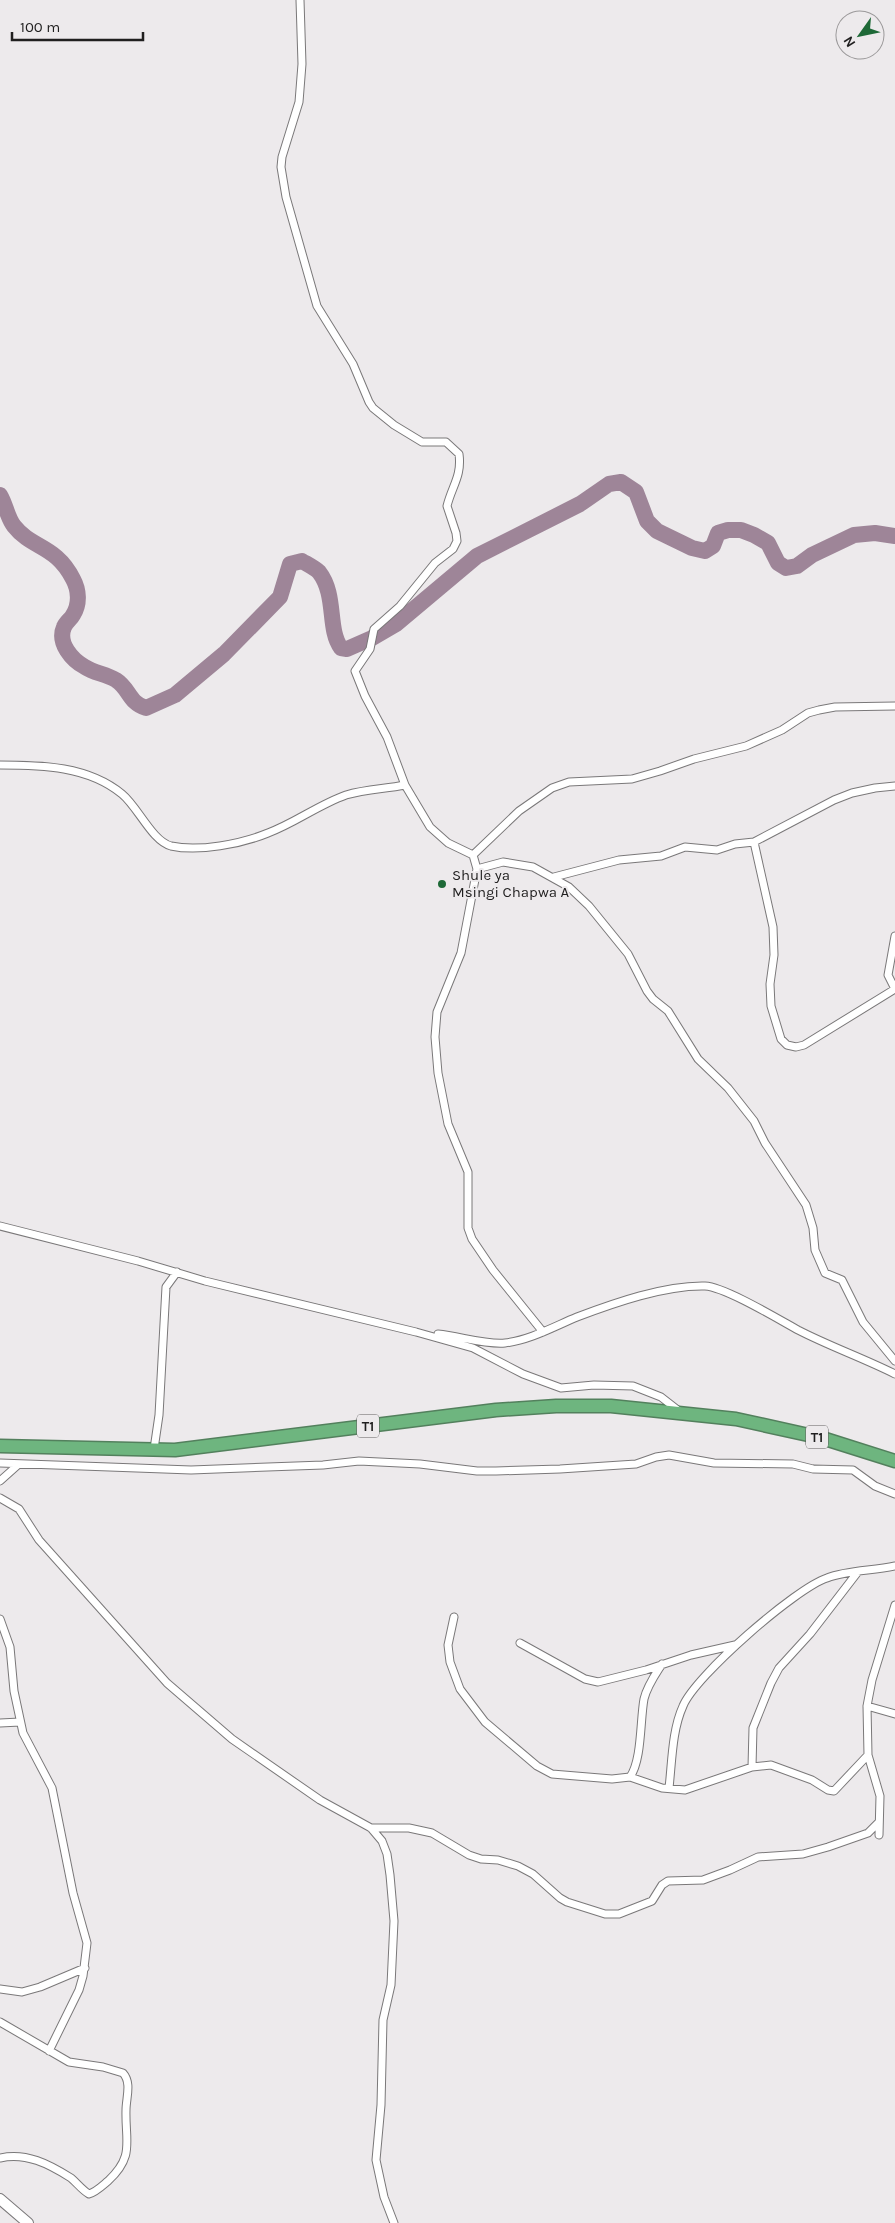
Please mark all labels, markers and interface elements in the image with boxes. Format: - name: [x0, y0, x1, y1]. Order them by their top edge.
- scale bar: [12, 10, 144, 42]
- north arrow: [835, 10, 885, 60]
- text: 100 m: [20, 18, 60, 36]
- text: N: [840, 33, 859, 51]
- place label: Shule ya Msingi Chapwa A: [452, 866, 570, 901]
- marker: Shule ya Msingi Chapwa A: [436, 878, 448, 890]
- road number: T1: [357, 1414, 379, 1438]
- road number: T1: [806, 1425, 828, 1448]

